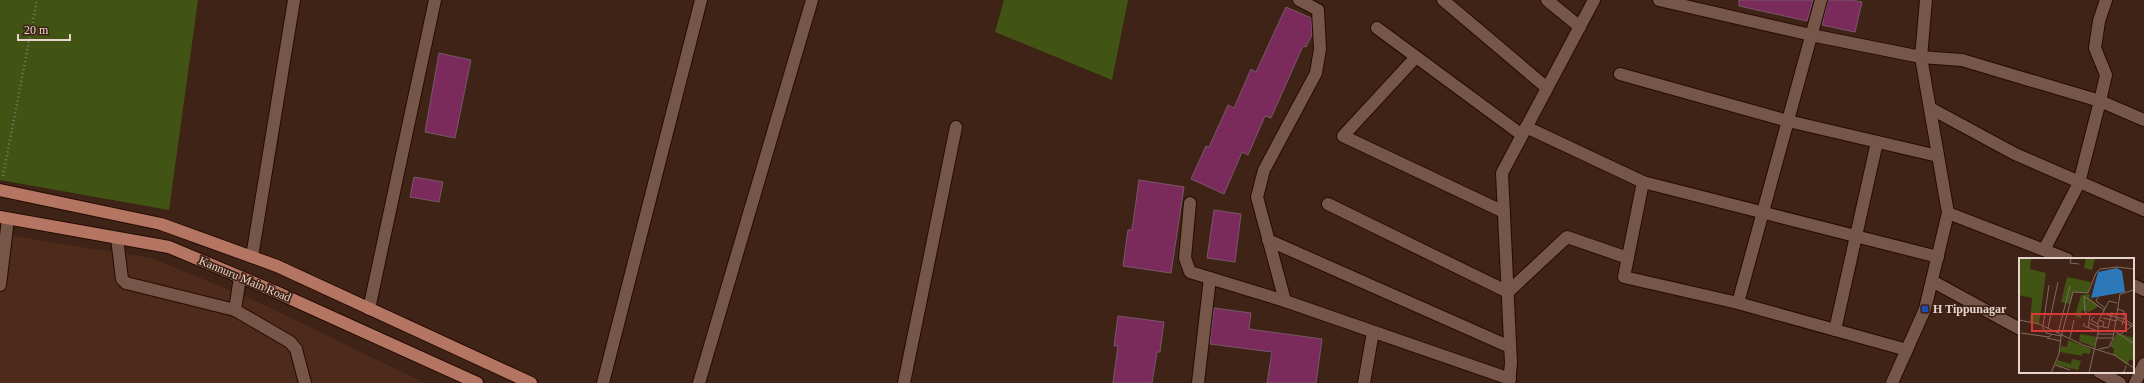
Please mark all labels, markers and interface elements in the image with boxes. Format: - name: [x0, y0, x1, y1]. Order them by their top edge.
- scale bar: [18, 16, 70, 42]
- text: 20 m: [24, 23, 49, 37]
- street label: Kannuru Main Road: [197, 253, 293, 305]
- inset map: [2019, 258, 2134, 373]
- place label: H Tippunagar: [1933, 302, 2007, 316]
- marker: H Tippunagar: [1920, 304, 1930, 314]

